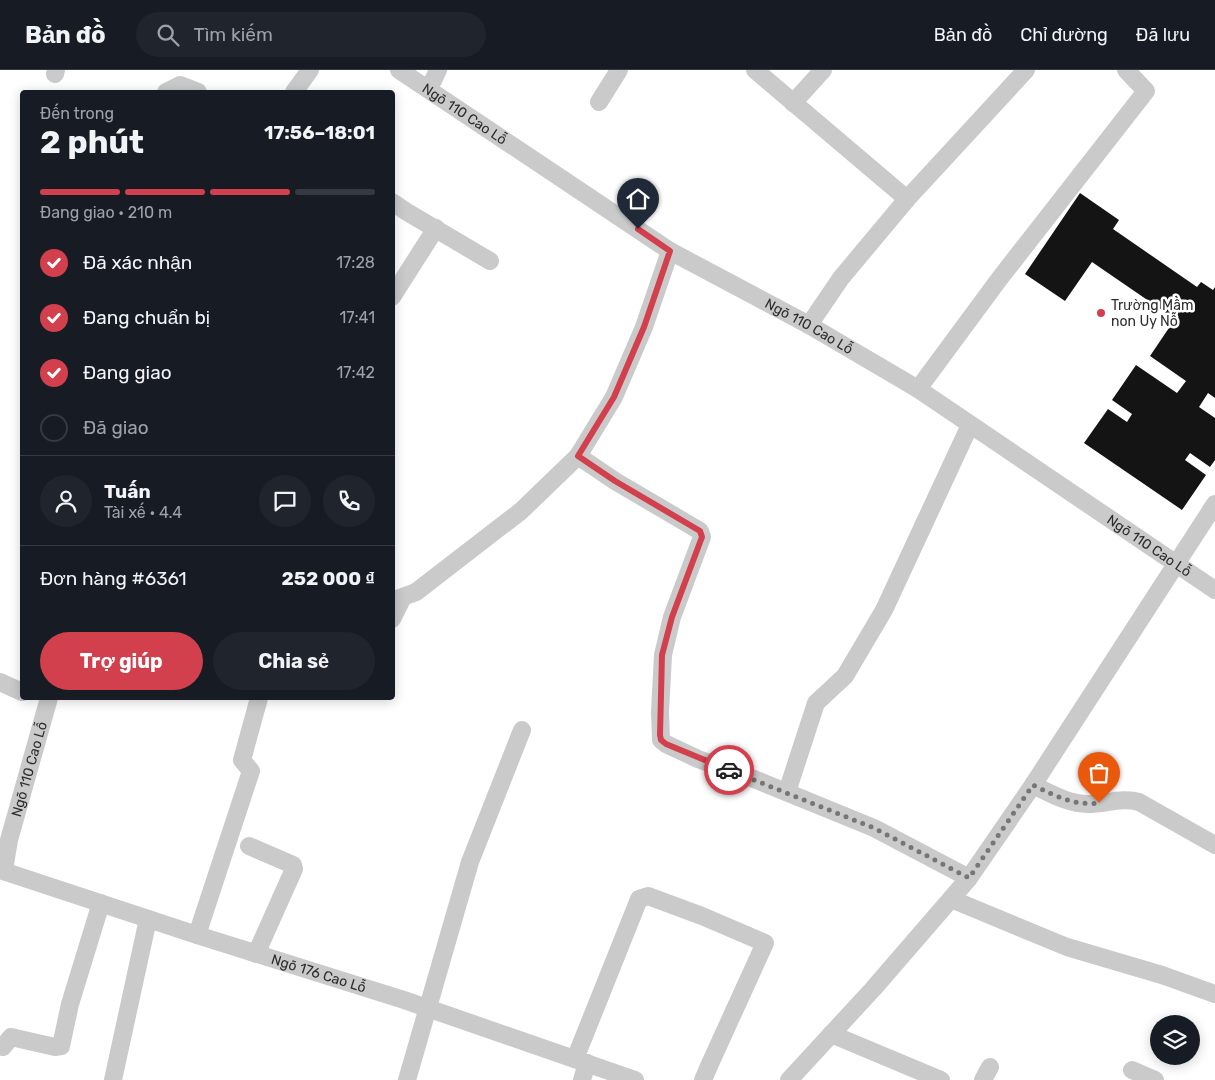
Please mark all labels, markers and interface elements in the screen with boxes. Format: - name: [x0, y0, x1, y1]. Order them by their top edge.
- search box: [136, 12, 486, 57]
- text: Bản đồ: [25, 21, 106, 49]
- icon: search: [154, 21, 182, 49]
- text: Tìm kiếm: [194, 23, 273, 46]
- text: Bản đồ: [934, 24, 992, 46]
- text: Chỉ đường: [1020, 24, 1108, 46]
- text: Đã lưu: [1136, 24, 1190, 46]
- street label: Ngõ 110 Cao Lỗ: [419, 80, 511, 149]
- text: Đến trong: [40, 104, 114, 123]
- text: 17:56–18:01: [264, 121, 375, 144]
- text: 2 phút: [40, 123, 144, 161]
- pin: [617, 178, 659, 229]
- icon: home: [624, 185, 652, 213]
- text: Đang giao · 210 m: [40, 203, 172, 222]
- icon: check: [40, 249, 68, 277]
- text: Đã xác nhận: [83, 251, 192, 274]
- text: 17:28: [336, 253, 375, 272]
- street label: Ngõ 110 Cao Lỗ: [762, 295, 856, 358]
- place label: Trường Mầm non Uy Nỗ: [1111, 296, 1193, 330]
- icon: check: [40, 304, 68, 332]
- text: Đang chuẩn bị: [83, 306, 210, 329]
- marker: Trường Mầm non Uy Nỗ: [1095, 307, 1107, 319]
- text: 17:41: [339, 308, 375, 327]
- icon: check: [40, 359, 68, 387]
- text: Đang giao: [83, 361, 172, 384]
- text: 17:42: [337, 363, 375, 382]
- text: Đã giao: [83, 416, 149, 439]
- button: person: [40, 475, 92, 527]
- button: chat: [259, 475, 311, 527]
- button: phone: [323, 475, 375, 527]
- text: Tuấn: [104, 480, 151, 503]
- text: Tài xế · 4.4: [104, 503, 182, 522]
- street label: Ngõ 110 Cao Lỗ: [1104, 511, 1195, 580]
- text: Đơn hàng #6361: [40, 567, 187, 590]
- text: 252 000 ₫: [281, 567, 375, 590]
- button: Trợ giúp: [40, 632, 203, 690]
- button: Chia sẻ: [213, 632, 375, 690]
- street label: Ngõ 110 Cao Lỗ: [8, 719, 51, 819]
- courier: [704, 745, 754, 795]
- pin: [1078, 752, 1120, 803]
- icon: car: [715, 756, 743, 784]
- icon: bag: [1085, 759, 1113, 787]
- street label: Ngõ 176 Cao Lỗ: [269, 951, 368, 997]
- map controls: [1150, 1015, 1200, 1065]
- button: layers: [1150, 1015, 1200, 1065]

